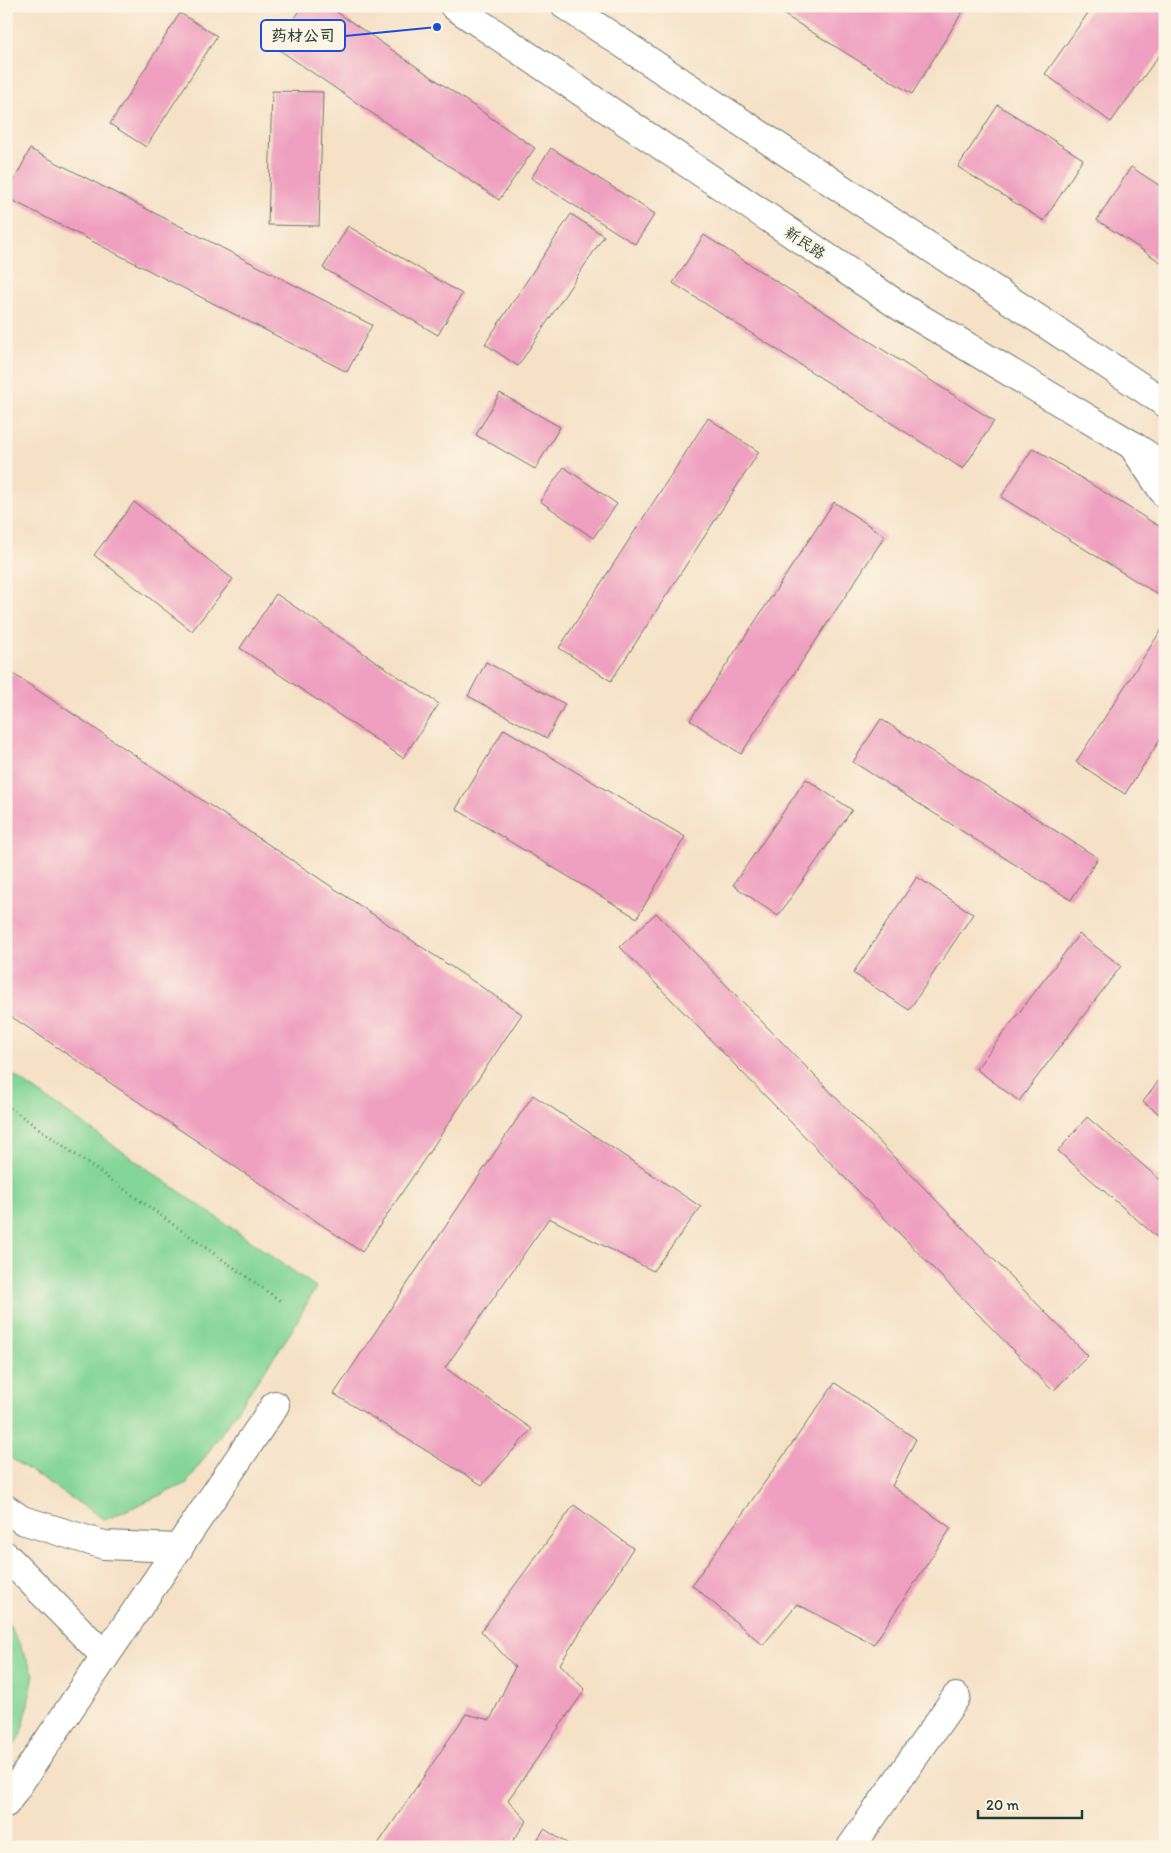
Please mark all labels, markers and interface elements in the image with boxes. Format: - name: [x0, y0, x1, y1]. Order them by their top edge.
- callout: 药材公司: [261, 20, 345, 51]
- text: 药材公司: [271, 26, 335, 45]
- street label: 新民路: [781, 223, 829, 263]
- scale bar: [978, 1788, 1082, 1820]
- text: 20 m: [986, 1796, 1020, 1814]

